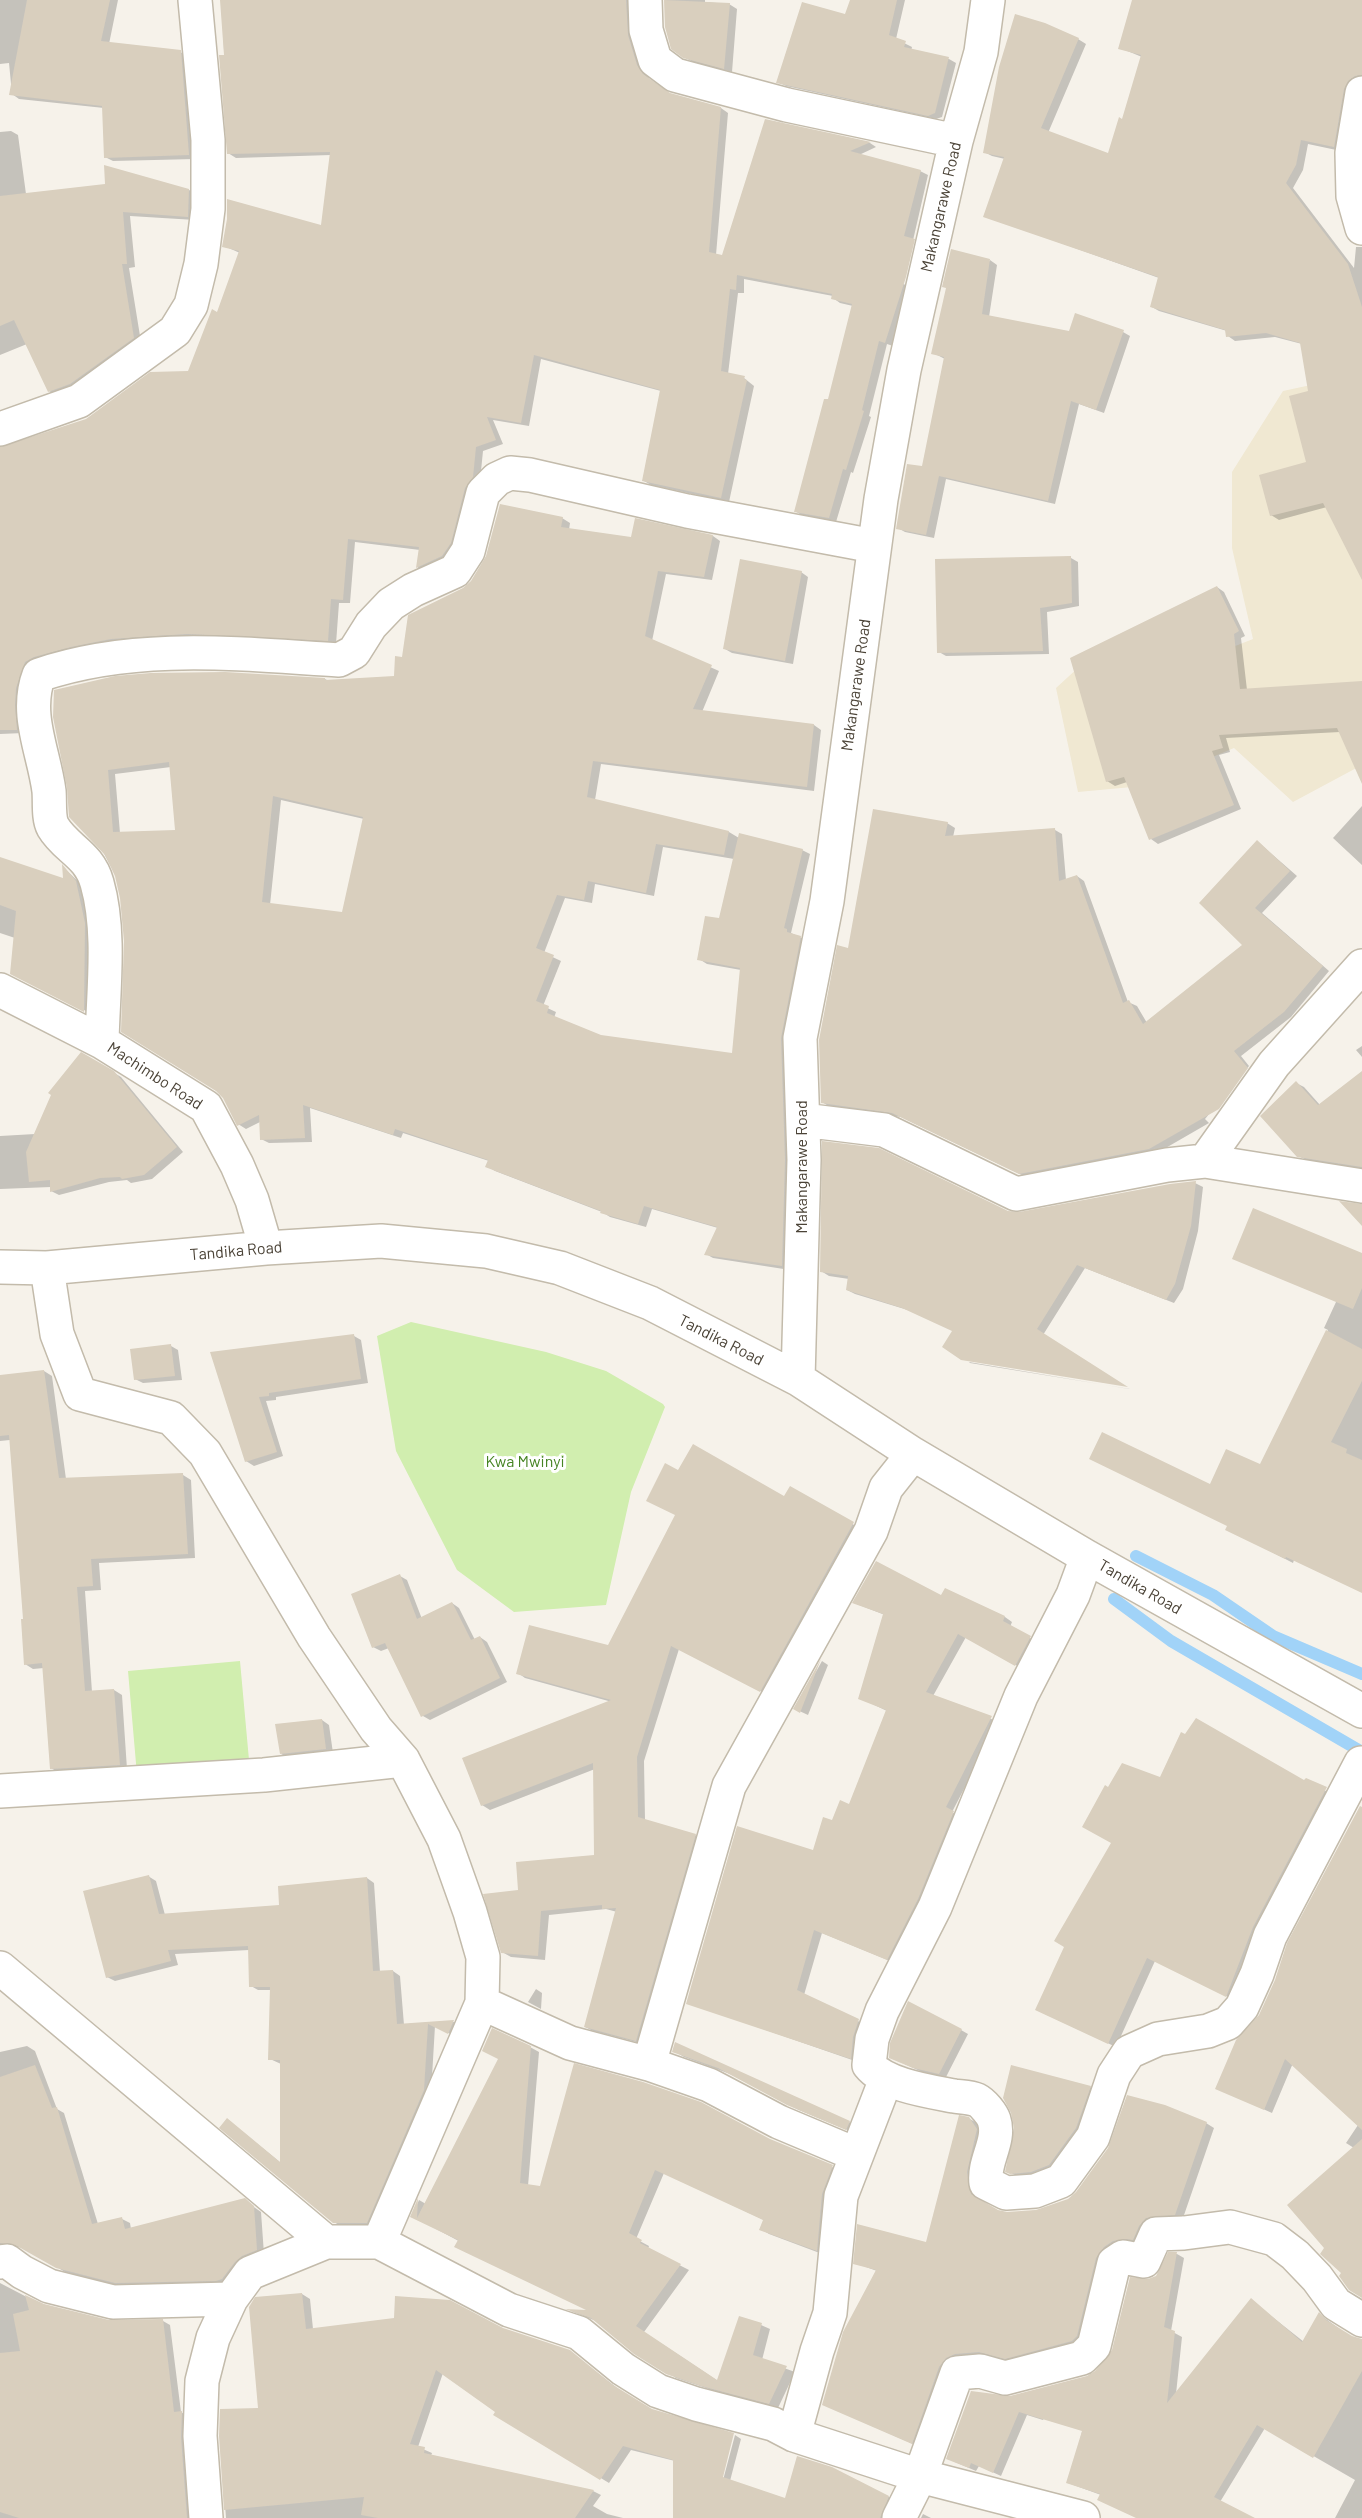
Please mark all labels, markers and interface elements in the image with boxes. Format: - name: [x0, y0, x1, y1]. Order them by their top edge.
- street label: Makangarawe Road: [917, 140, 965, 274]
- street label: Makangarawe Road: [837, 618, 875, 752]
- street label: Machimbo Road: [104, 1038, 206, 1114]
- street label: Makangarawe Road: [792, 1100, 812, 1234]
- street label: Tandika Road: [189, 1237, 283, 1265]
- street label: Tandika Road: [675, 1310, 767, 1370]
- park label: Kwa Mwinyi: [485, 1452, 565, 1472]
- street label: Tandika Road: [1095, 1555, 1185, 1619]

